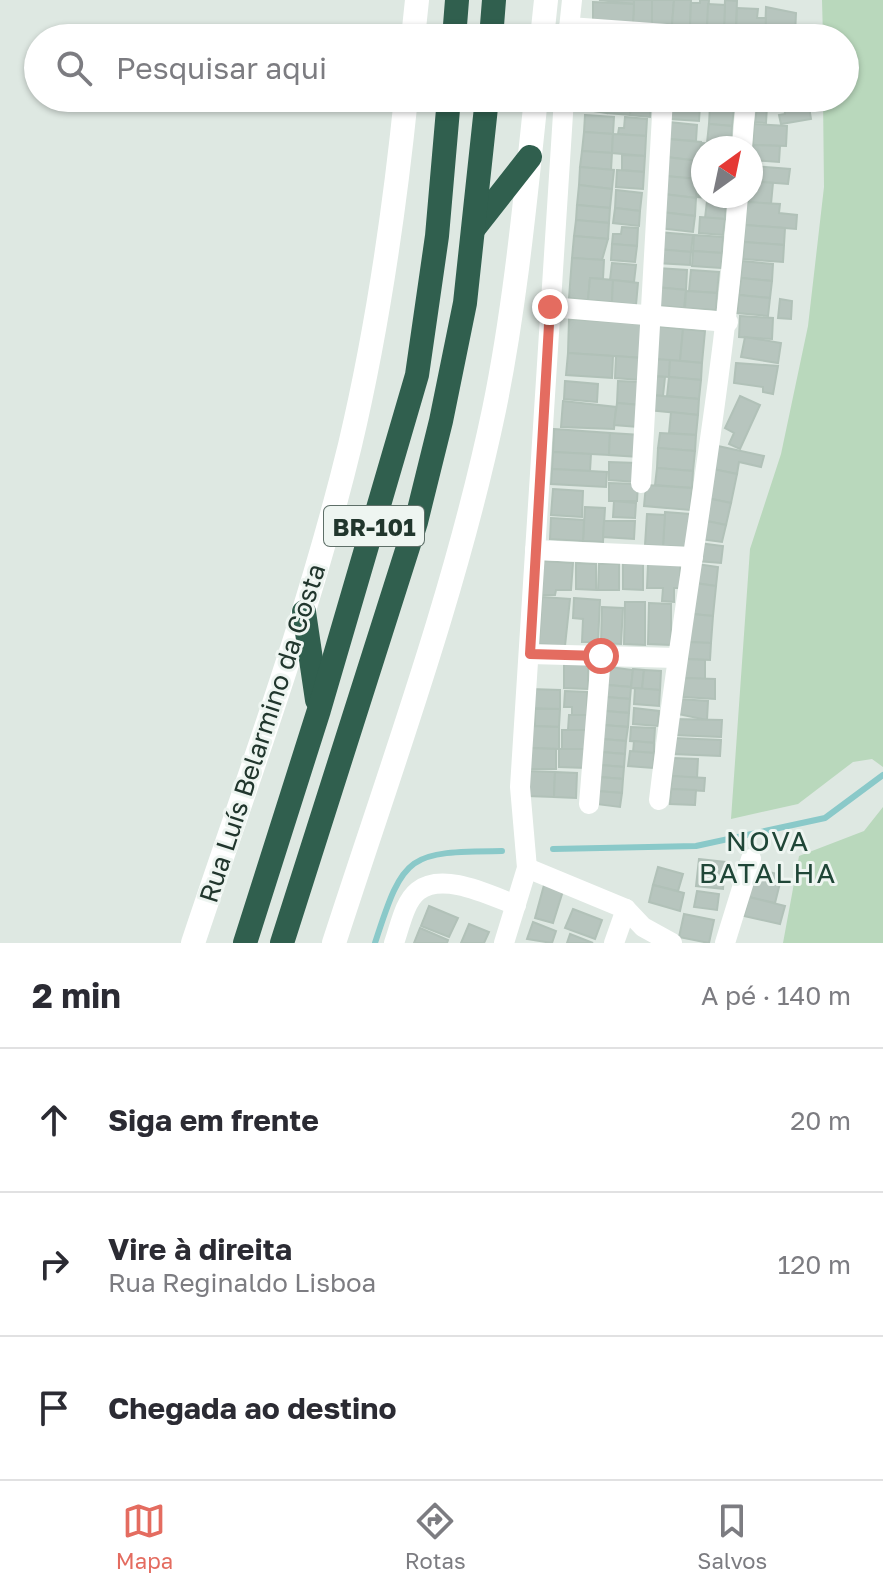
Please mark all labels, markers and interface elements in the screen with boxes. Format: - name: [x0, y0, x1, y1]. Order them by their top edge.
- search box: [24, 24, 859, 112]
- icon: search: [52, 46, 96, 90]
- text: Pesquisar aqui: [116, 50, 327, 86]
- north arrow: [691, 136, 763, 208]
- route end: [532, 289, 568, 325]
- road number: BR-101: [324, 506, 424, 546]
- street label: Rua Luís Belarmino da Costa: [192, 560, 332, 906]
- route start: [583, 638, 619, 674]
- district label: NOVA BATALHA: [699, 824, 837, 889]
- text: 2 min: [32, 975, 121, 1015]
- text: A pé · 140 m: [701, 980, 851, 1011]
- icon: ahead: [32, 1098, 76, 1142]
- text: Siga em frente: [108, 1102, 319, 1138]
- text: 20 m: [790, 1105, 851, 1136]
- text: Vire à direita: [108, 1231, 292, 1267]
- icon: right: [32, 1242, 76, 1286]
- text: 120 m: [778, 1249, 851, 1280]
- text: Rua Reginaldo Lisboa: [108, 1267, 376, 1298]
- icon: arrive: [32, 1386, 76, 1430]
- text: Chegada ao destino: [108, 1390, 396, 1426]
- tab: Mapa: [116, 1499, 173, 1574]
- tab: Rotas: [405, 1499, 466, 1574]
- tab: Salvos: [697, 1499, 767, 1574]

